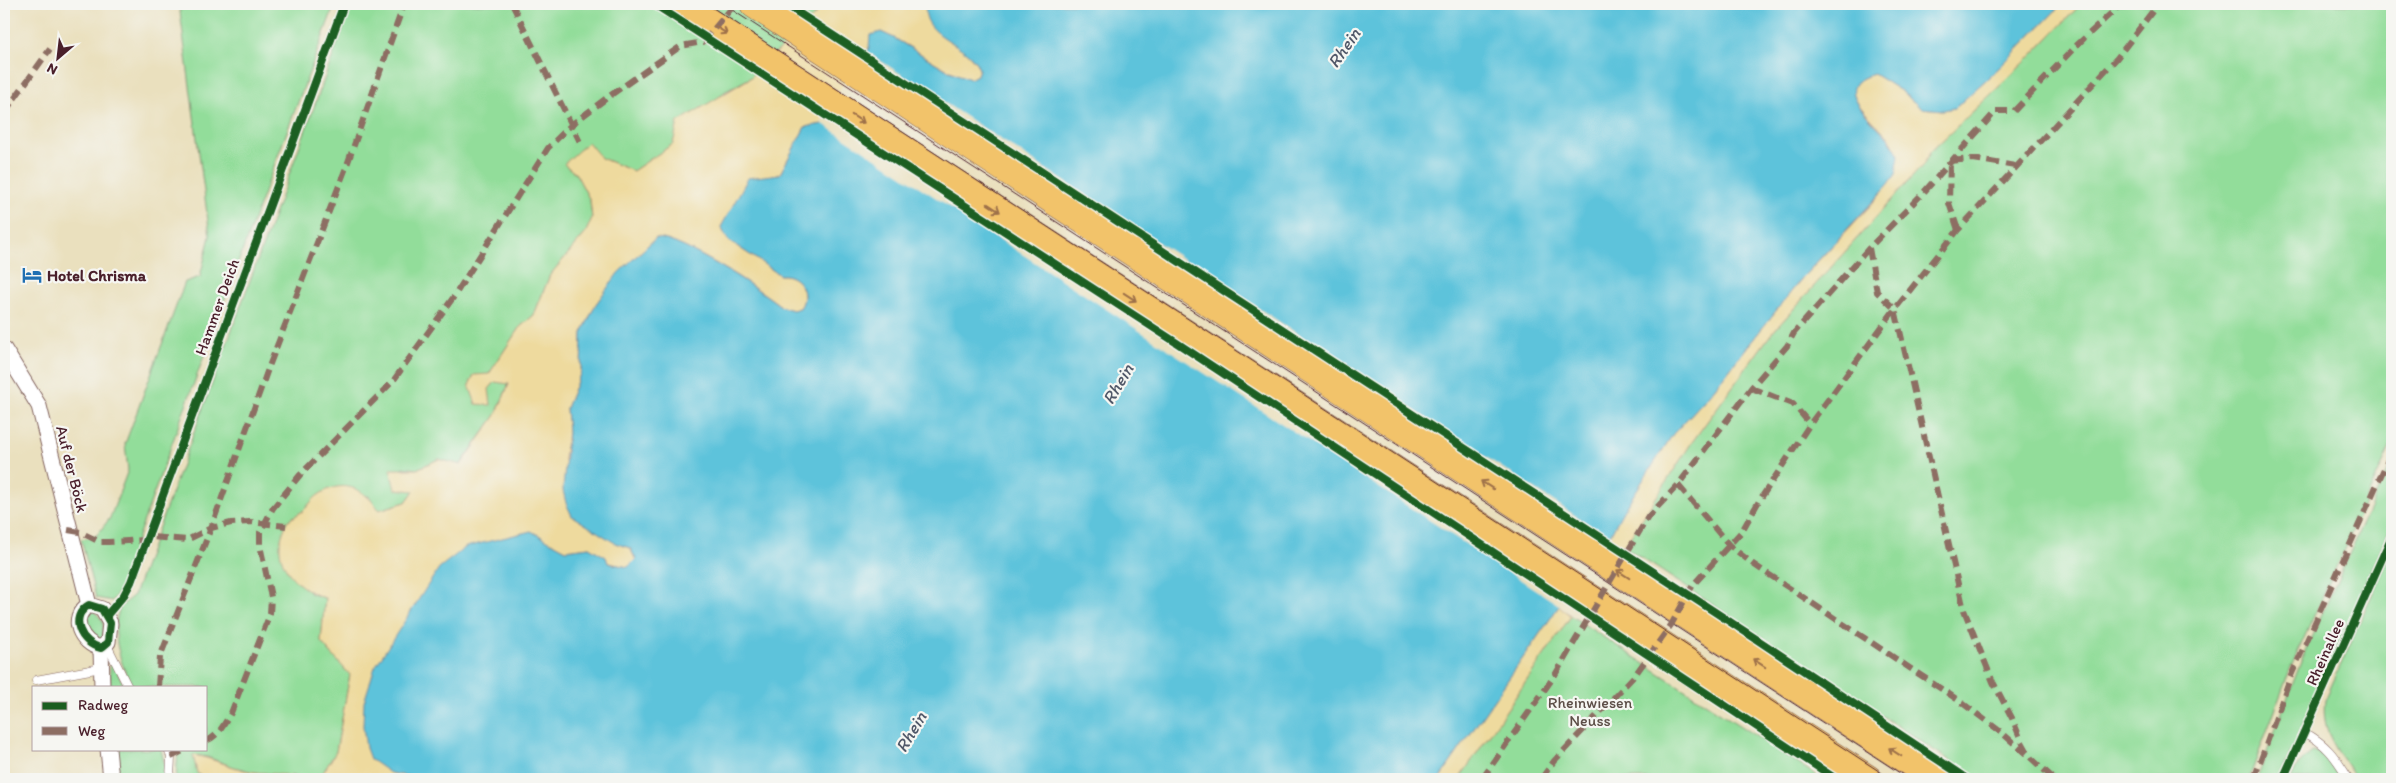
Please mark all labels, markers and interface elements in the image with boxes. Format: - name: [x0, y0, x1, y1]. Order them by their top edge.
- water label: Rhein: [1323, 24, 1366, 72]
- one-way arrow: [714, 26, 728, 36]
- north arrow: [32, 32, 82, 82]
- text: N: [44, 59, 60, 79]
- one-way arrow: [850, 114, 864, 124]
- one-way arrow: [986, 203, 1000, 213]
- street label: Hammer Deich: [191, 256, 243, 358]
- hotel icon: Hotel Chrisma: [21, 264, 43, 286]
- place label: Hotel Chrisma: [47, 266, 147, 285]
- one-way arrow: [1122, 292, 1136, 302]
- water label: Rhein: [1097, 359, 1139, 408]
- street label: Auf der Böck: [52, 424, 92, 514]
- one-way arrow: [1481, 480, 1495, 490]
- one-way arrow: [1617, 569, 1631, 579]
- street label: Rheinallee: [2302, 616, 2348, 688]
- one-way arrow: [1752, 658, 1766, 669]
- legend: [32, 686, 208, 750]
- park label: Rheinwiesen Neuss: [1548, 693, 1633, 730]
- text: Radweg: [78, 696, 128, 714]
- water label: Rhein: [890, 707, 932, 756]
- text: Weg: [78, 722, 105, 740]
- one-way arrow: [1888, 747, 1902, 758]

